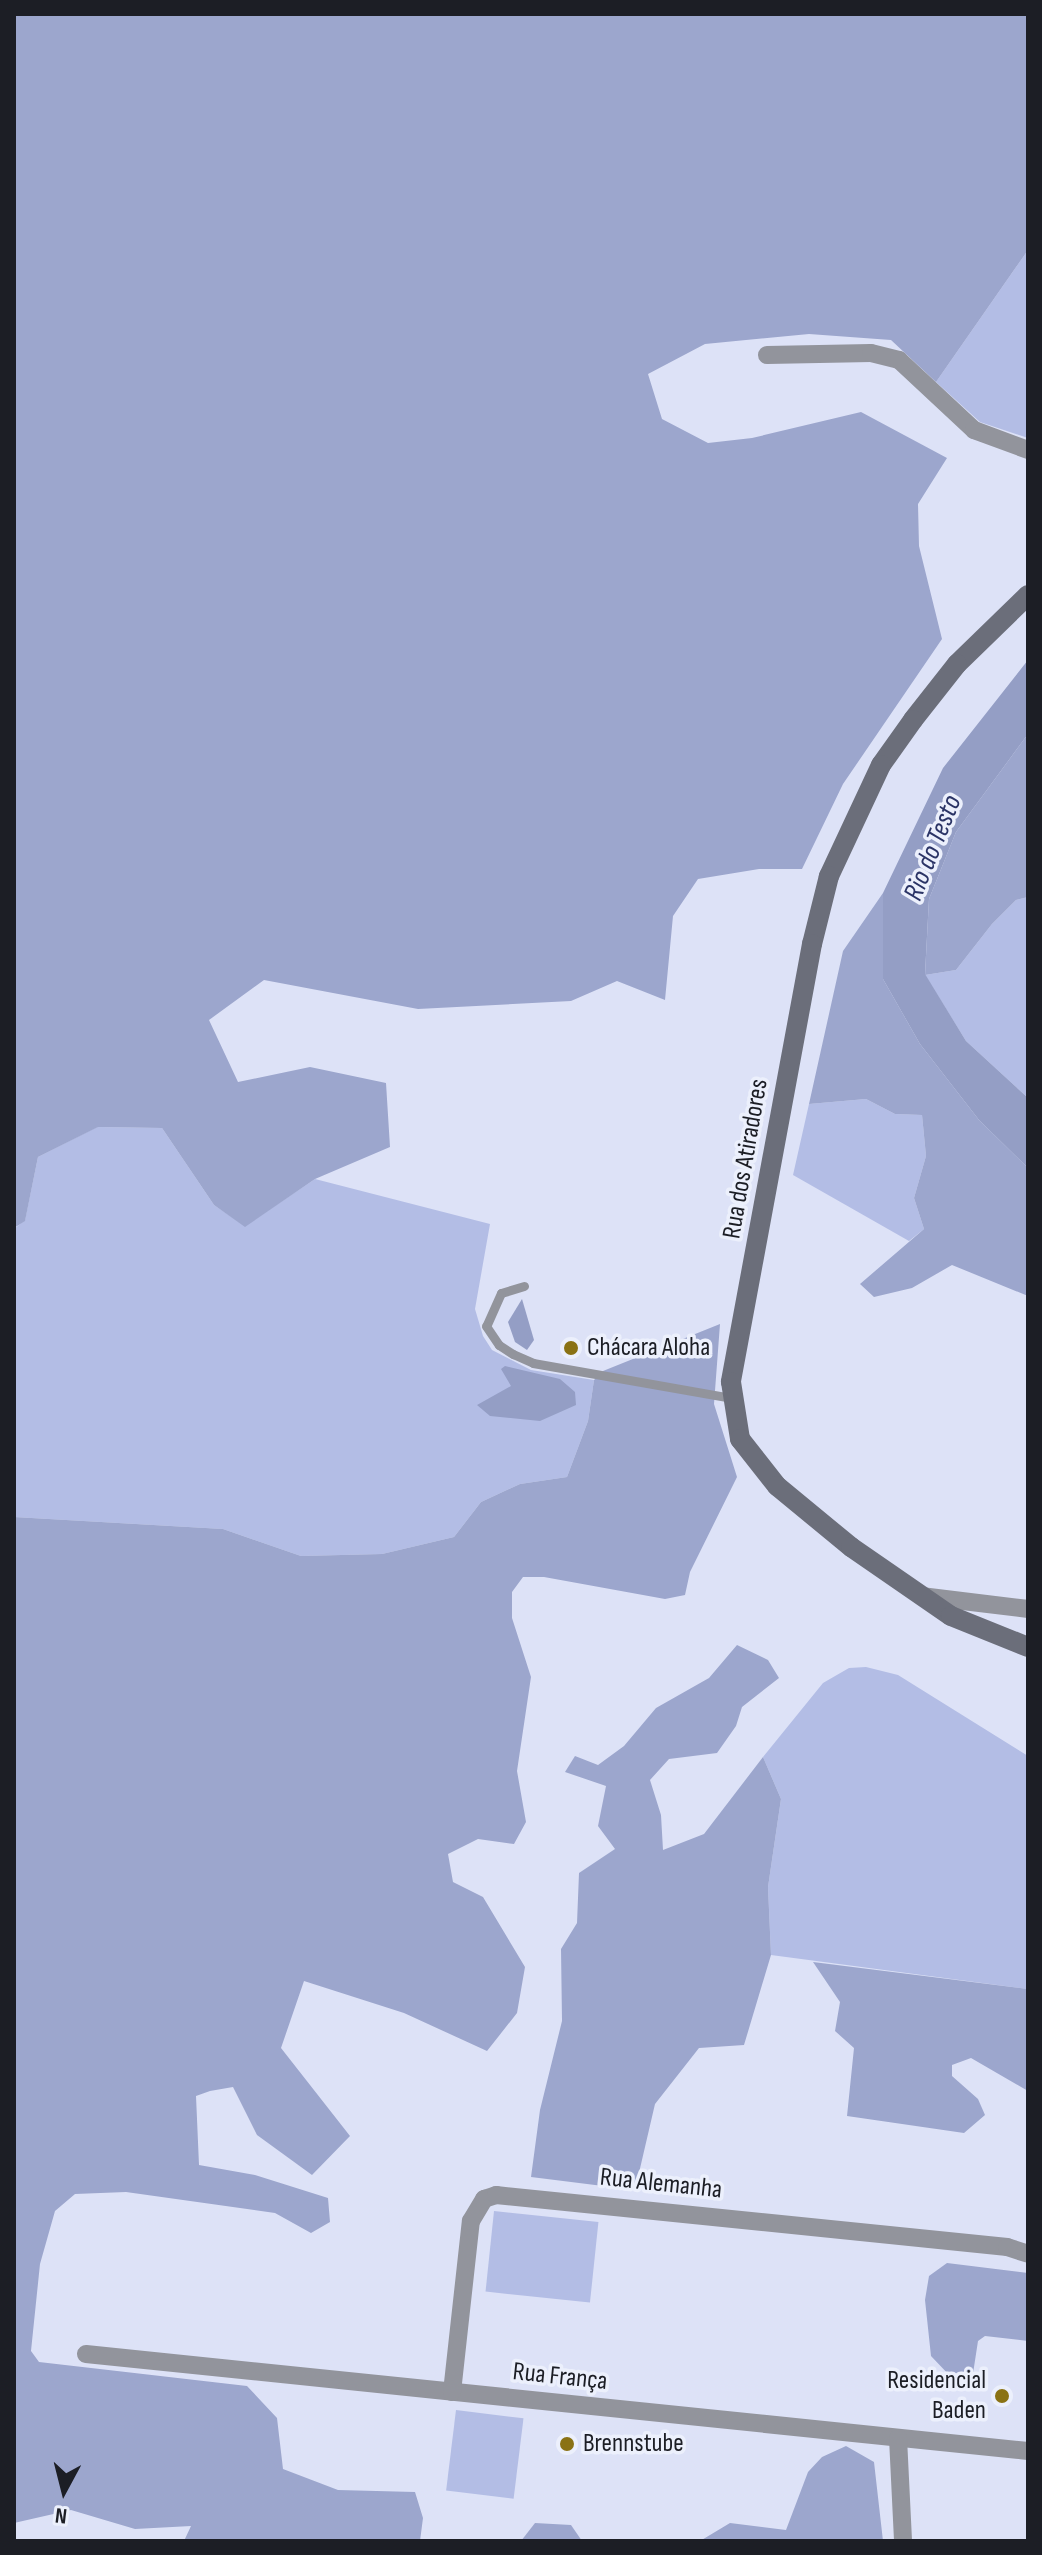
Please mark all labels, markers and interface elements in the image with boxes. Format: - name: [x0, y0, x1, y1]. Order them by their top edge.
- water label: Rio do Testo: [897, 791, 969, 905]
- street label: Rua dos Atiradores: [717, 1077, 775, 1241]
- place label: Chácara Aloha: [587, 1332, 710, 1364]
- marker: Chácara Aloha: [562, 1339, 580, 1357]
- street label: Rua Alemanha: [598, 2162, 724, 2206]
- street label: Rua França: [511, 2357, 609, 2397]
- place label: Residencial Baden: [887, 2365, 986, 2426]
- marker: Residencial Baden: [993, 2387, 1011, 2405]
- place label: Brennstube: [583, 2428, 684, 2460]
- marker: Brennstube: [558, 2435, 576, 2453]
- north arrow: [24, 2451, 104, 2531]
- text: N: [54, 2501, 68, 2529]

